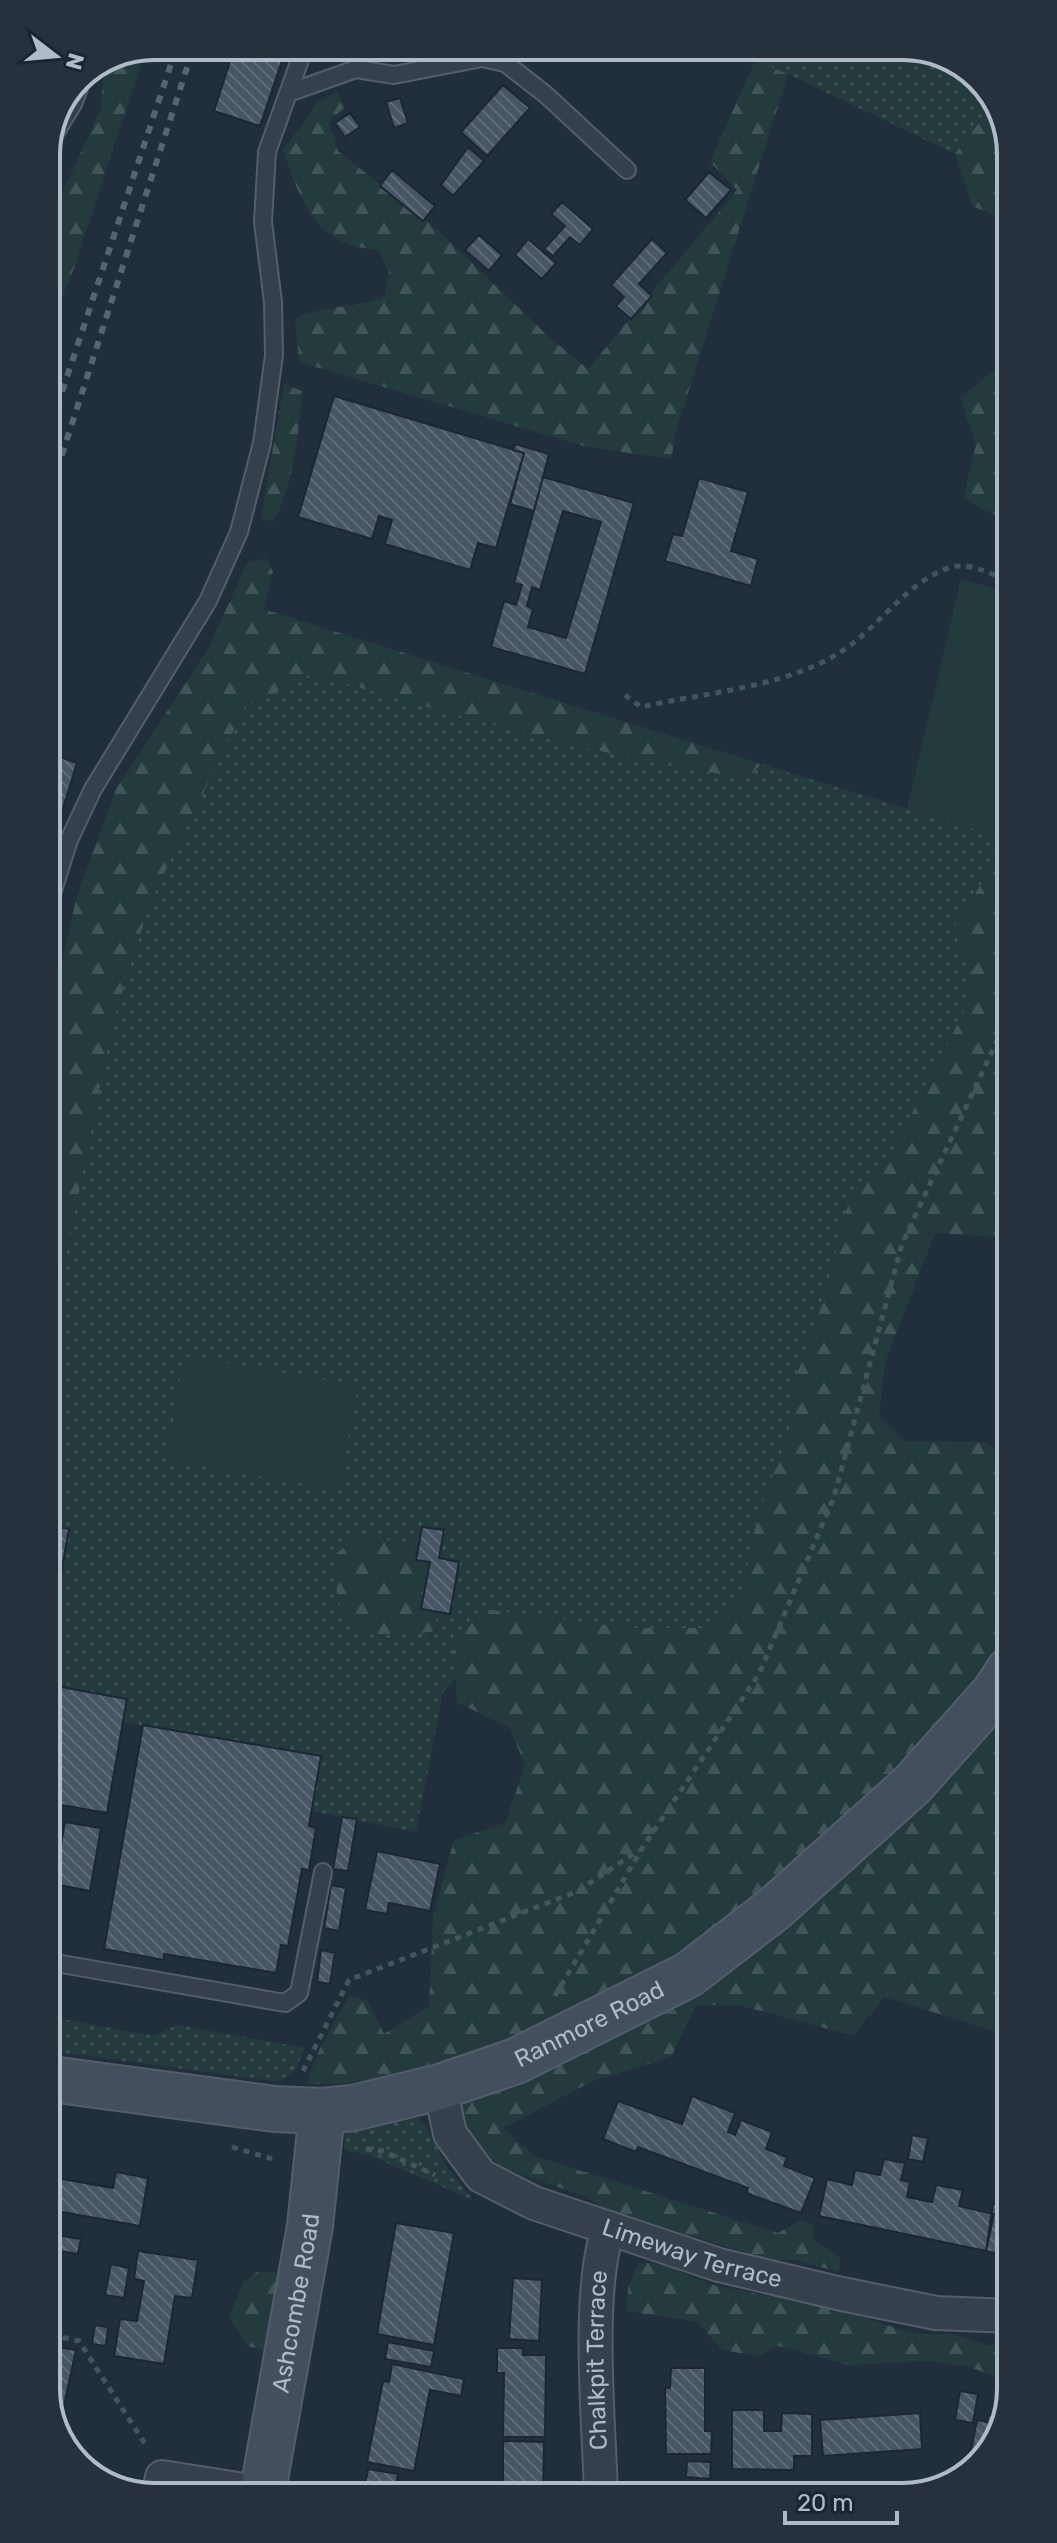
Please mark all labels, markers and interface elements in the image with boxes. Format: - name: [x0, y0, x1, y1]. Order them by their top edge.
- north arrow: [16, 16, 96, 96]
- text: N: [60, 50, 90, 73]
- street label: Ranmore Road: [510, 1975, 669, 2073]
- street label: Ashcombe Road: [267, 2212, 325, 2395]
- street label: Limeway Terrace: [599, 2213, 785, 2293]
- street label: Chalkpit Terrace: [582, 2269, 613, 2451]
- scale bar: [785, 2475, 897, 2525]
- text: 20 m: [797, 2489, 854, 2517]

